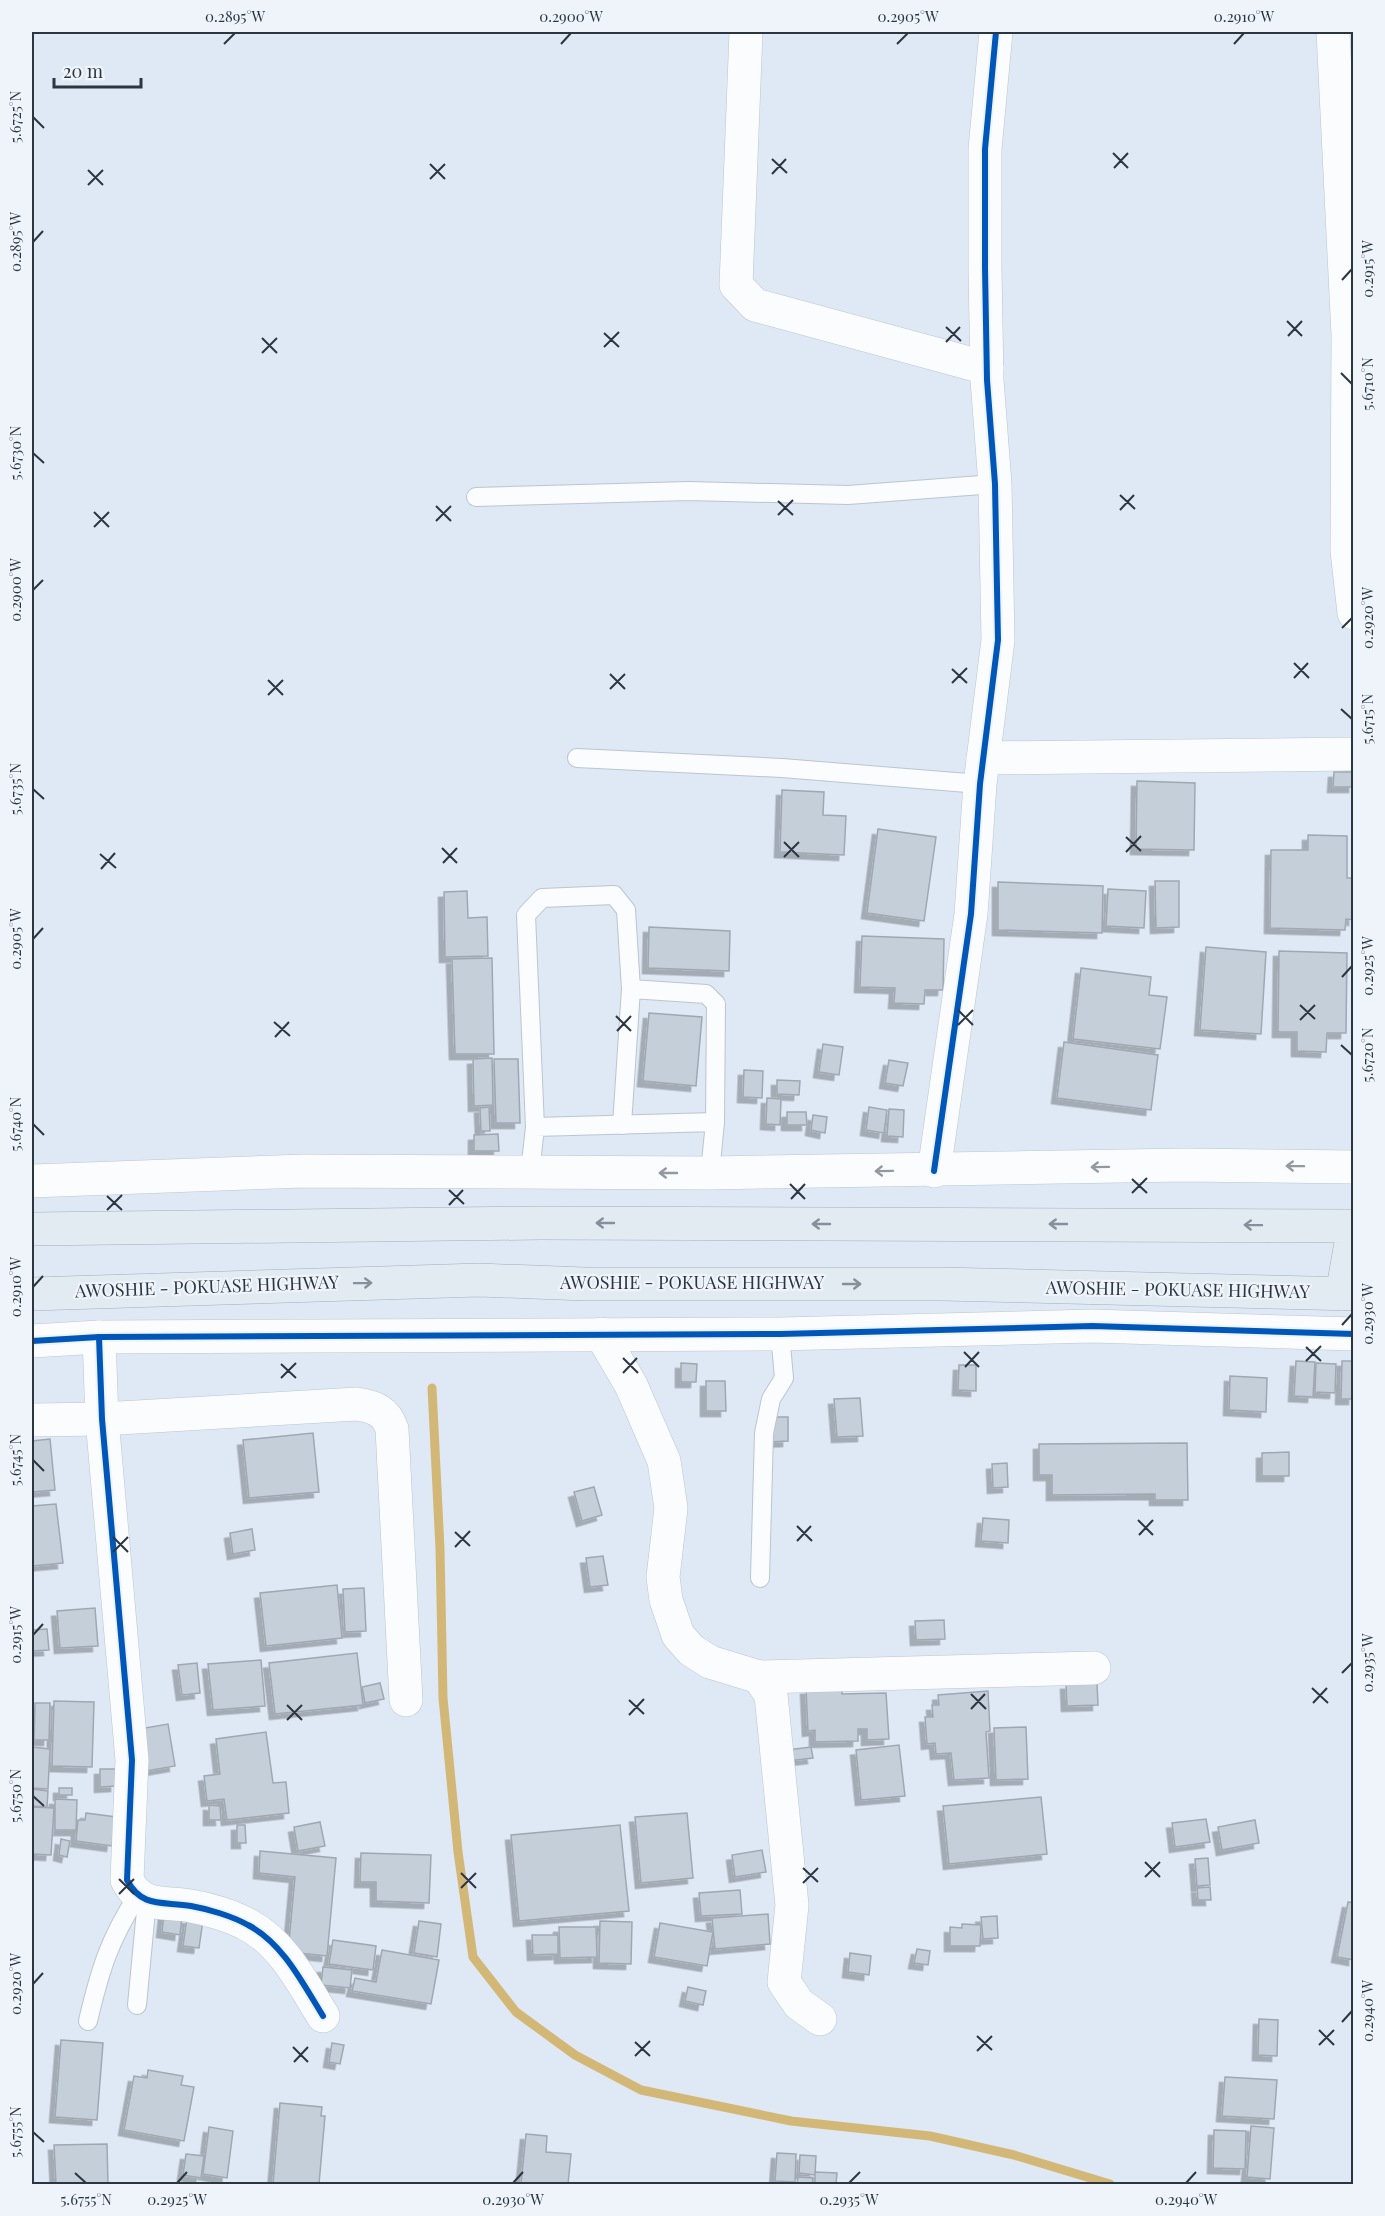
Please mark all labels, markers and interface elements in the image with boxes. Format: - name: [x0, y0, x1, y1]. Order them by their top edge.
- text: 0.2895°W: [205, 6, 265, 26]
- text: 0.2900°W: [539, 6, 603, 26]
- text: 0.2905°W: [877, 6, 939, 26]
- text: 0.2910°W: [1214, 6, 1275, 26]
- scale bar: [54, 51, 141, 89]
- text: 20 m: [63, 59, 103, 83]
- text: 5.6725°N: [5, 90, 25, 143]
- text: 0.2895°W: [5, 212, 25, 272]
- text: 0.2915°W: [1357, 240, 1377, 298]
- text: 5.6710°N: [1357, 357, 1377, 411]
- text: 5.6730°N: [5, 425, 25, 480]
- text: 0.2900°W: [5, 558, 25, 622]
- text: 0.2920°W: [1357, 587, 1377, 649]
- text: 5.6715°N: [1357, 693, 1377, 744]
- text: 5.6735°N: [5, 762, 25, 815]
- text: 0.2905°W: [5, 908, 25, 970]
- text: 0.2925°W: [1357, 936, 1377, 996]
- text: 5.6720°N: [1357, 1027, 1377, 1083]
- text: 5.6740°N: [5, 1096, 25, 1151]
- one-way arrow: [1286, 1160, 1306, 1172]
- one-way arrow: [1091, 1161, 1111, 1172]
- one-way arrow: [875, 1165, 895, 1177]
- one-way arrow: [659, 1167, 679, 1179]
- one-way arrow: [596, 1217, 616, 1229]
- one-way arrow: [812, 1218, 832, 1230]
- one-way arrow: [1049, 1218, 1069, 1230]
- one-way arrow: [1244, 1219, 1264, 1231]
- text: 0.2910°W: [5, 1256, 25, 1317]
- street label: AWOSHIE - POKUASE HIGHWAY: [74, 1269, 340, 1303]
- street label: AWOSHIE - POKUASE HIGHWAY: [559, 1270, 824, 1294]
- street label: AWOSHIE - POKUASE HIGHWAY: [1045, 1275, 1311, 1303]
- one-way arrow: [352, 1277, 372, 1289]
- one-way arrow: [841, 1278, 861, 1290]
- text: 0.2930°W: [1357, 1283, 1377, 1345]
- text: 5.6745°N: [5, 1433, 25, 1486]
- text: 0.2915°W: [5, 1606, 25, 1664]
- text: 0.2935°W: [1357, 1633, 1377, 1693]
- text: 5.6750°N: [5, 1768, 25, 1823]
- text: 0.2920°W: [5, 1953, 25, 2015]
- text: 0.2940°W: [1357, 1980, 1377, 2042]
- text: 5.6755°N: [5, 2106, 25, 2158]
- text: 5.6755°N: [60, 2189, 112, 2209]
- text: 0.2925°W: [147, 2189, 207, 2209]
- text: 0.2930°W: [482, 2189, 544, 2209]
- text: 0.2935°W: [819, 2189, 879, 2209]
- text: 0.2940°W: [1155, 2189, 1217, 2209]

